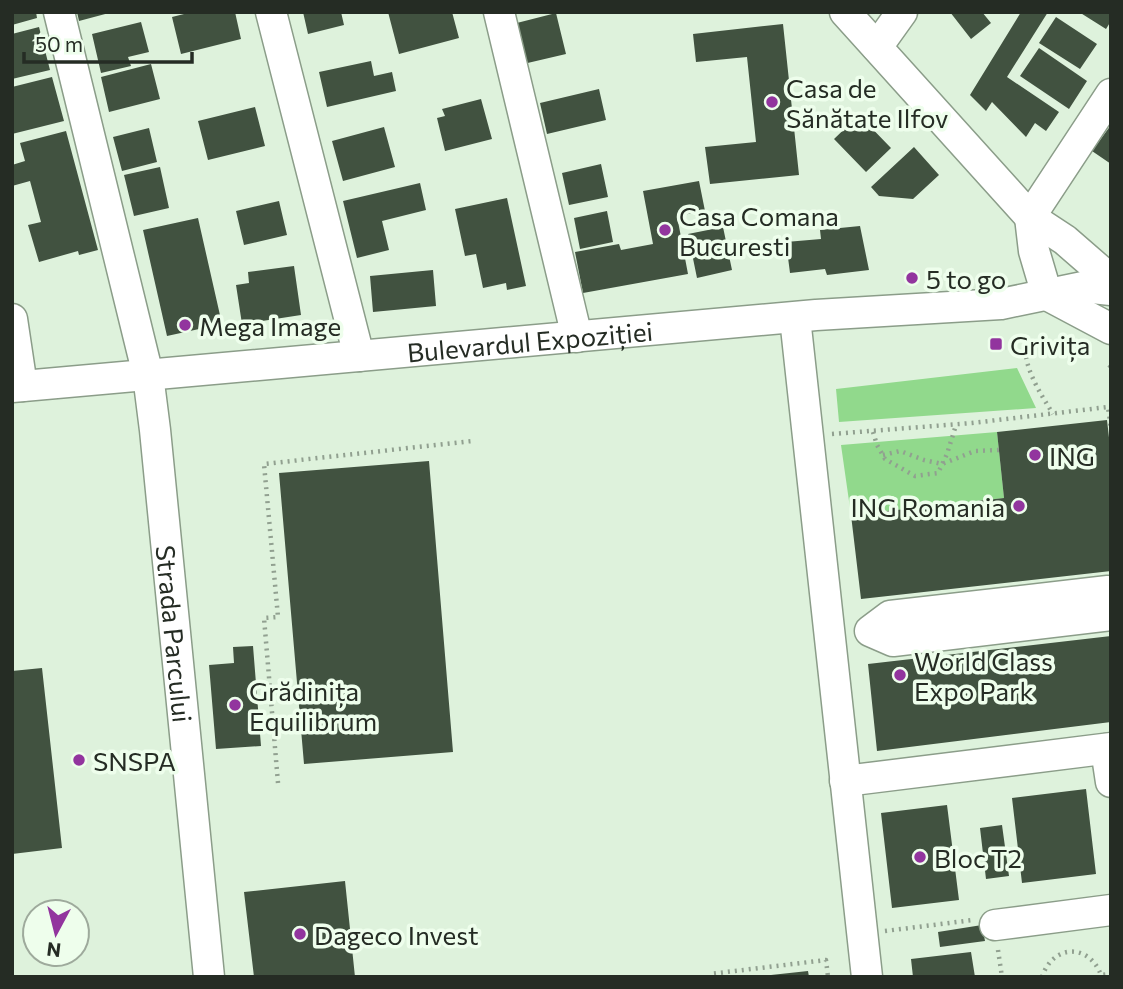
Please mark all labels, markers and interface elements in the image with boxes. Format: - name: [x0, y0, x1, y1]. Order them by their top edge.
- scale bar: [24, 21, 192, 65]
- text: 50 m: [35, 31, 83, 56]
- place label: Casa de Sănătate Ilfov: [786, 72, 948, 133]
- marker: Casa de Sănătate Ilfov: [764, 94, 780, 110]
- place label: Casa Comana Bucuresti: [679, 200, 839, 261]
- marker: Casa Comana Bucuresti: [657, 222, 673, 238]
- place label: 5 to go: [926, 263, 1006, 294]
- marker: 5 to go: [904, 270, 920, 286]
- place label: Mega Image: [199, 310, 341, 341]
- street label: Bulevardul Expoziției: [406, 314, 654, 367]
- marker: Mega Image: [177, 317, 193, 333]
- place label: Grivița: [1010, 329, 1090, 362]
- marker: Grivița: [988, 336, 1004, 352]
- place label: ING: [1049, 440, 1095, 471]
- marker: ING: [1027, 447, 1043, 463]
- place label: ING Romania: [851, 491, 1005, 522]
- marker: ING Romania: [1011, 498, 1027, 514]
- street label: Strada Parcului: [151, 544, 199, 724]
- place label: World Class Expo Park: [914, 645, 1053, 706]
- marker: World Class Expo Park: [892, 667, 908, 683]
- place label: Grădinița Equilibrum: [249, 675, 377, 736]
- marker: Grădinița Equilibrum: [227, 697, 243, 713]
- place label: SNSPA: [93, 745, 176, 776]
- marker: SNSPA: [71, 752, 87, 768]
- place label: Bloc T2: [934, 842, 1022, 873]
- marker: Bloc T2: [912, 849, 928, 865]
- north arrow: [21, 898, 91, 968]
- place label: Dageco Invest: [314, 919, 479, 950]
- marker: Dageco Invest: [292, 926, 308, 942]
- text: N: [45, 938, 62, 963]

